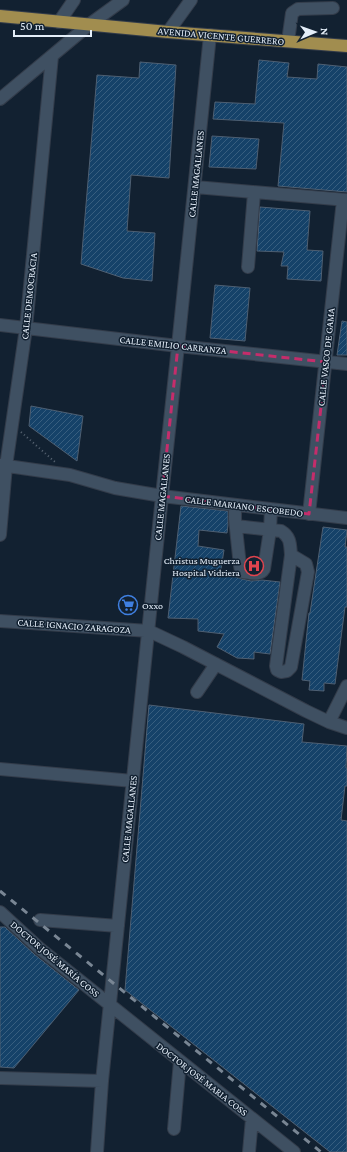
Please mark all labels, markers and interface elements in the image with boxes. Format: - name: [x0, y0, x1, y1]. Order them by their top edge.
- scale bar: [14, 12, 91, 38]
- north arrow: [295, 12, 335, 52]
- text: 50 m: [20, 19, 45, 33]
- street label: AVENIDA VICENTE GUERRERO: [157, 25, 285, 47]
- text: N: [319, 28, 331, 36]
- street label: CALLE MAGALLANES: [186, 130, 206, 218]
- street label: CALLE DEMOCRACIA: [19, 252, 39, 340]
- street label: CALLE VASCO DE GAMA: [315, 307, 337, 407]
- street label: CALLE EMILIO CARRANZA: [119, 334, 227, 356]
- street label: CALLE MAGALLANES: [152, 453, 172, 541]
- street label: CALLE MARIANO ESCOBEDO: [184, 493, 304, 519]
- place label: Christus Muguerza Hospital Vidriera: [164, 555, 240, 578]
- hospital icon: Christus Muguerza Hospital Vidriera: [243, 555, 265, 577]
- supermarket icon: Oxxo: [117, 594, 139, 616]
- place label: Oxxo: [142, 600, 163, 611]
- street label: CALLE IGNACIO ZARAGOZA: [17, 617, 131, 635]
- street label: CALLE MAGALLANES: [119, 775, 139, 863]
- street label: DOCTOR JOSÉ MARÍA COSS: [8, 919, 102, 1000]
- street label: DOCTOR JOSÉ MARIA COSS: [154, 1040, 250, 1118]

